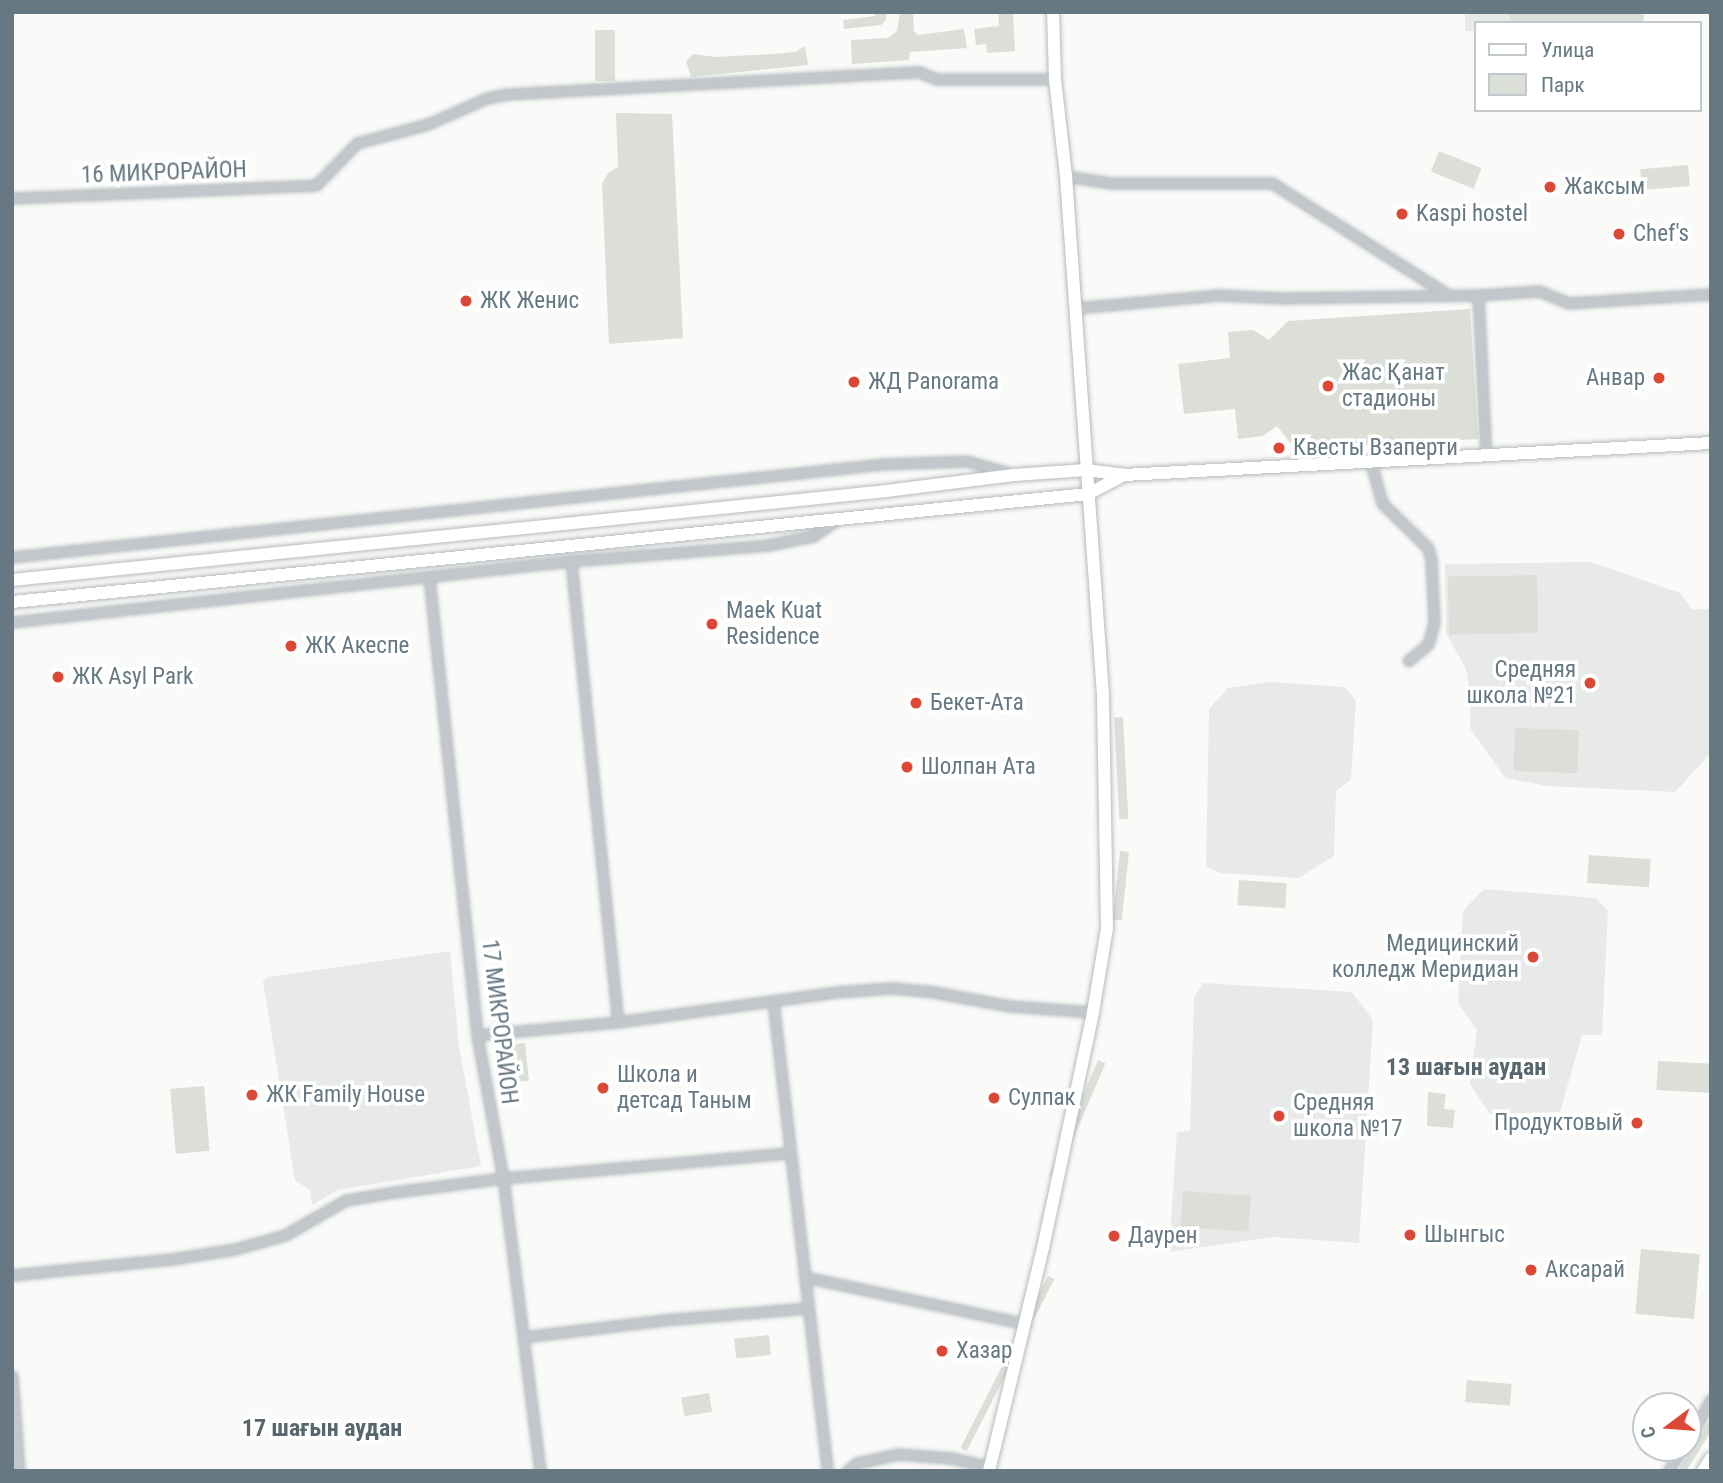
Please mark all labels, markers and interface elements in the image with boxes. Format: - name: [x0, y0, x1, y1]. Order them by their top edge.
- legend: [1474, 21, 1702, 112]
- text: Улица: [1541, 38, 1594, 62]
- text: Парк: [1541, 73, 1585, 97]
- street label: 16 МИКРОРАЙОН: [81, 156, 247, 190]
- place label: Жаксым: [1564, 173, 1645, 201]
- marker: Жаксым: [1542, 179, 1558, 195]
- place label: Kaspi hostel: [1416, 200, 1528, 228]
- marker: Kaspi hostel: [1394, 206, 1410, 222]
- place label: Chef's: [1633, 220, 1689, 248]
- marker: Chef's: [1611, 226, 1627, 242]
- place label: ЖК Женис: [480, 287, 579, 315]
- marker: ЖК Женис: [458, 293, 474, 309]
- place label: Жас Қанат стадионы: [1342, 359, 1445, 413]
- place label: Анвар: [1586, 364, 1645, 392]
- place label: ЖД Panorama: [868, 368, 999, 396]
- marker: Анвар: [1651, 370, 1667, 386]
- marker: ЖД Panorama: [846, 374, 862, 390]
- marker: Жас Қанат стадионы: [1320, 378, 1336, 394]
- place label: Квесты Взаперти: [1293, 434, 1458, 462]
- marker: Квесты Взаперти: [1271, 440, 1287, 456]
- place label: Maek Kuat Residence: [726, 597, 822, 651]
- marker: Maek Kuat Residence: [704, 616, 720, 632]
- place label: ЖК Акеспе: [305, 632, 409, 660]
- marker: ЖК Акеспе: [283, 638, 299, 654]
- place label: Средняя школа №21: [1467, 656, 1576, 710]
- place label: ЖК Asyl Park: [72, 663, 193, 691]
- marker: ЖК Asyl Park: [50, 669, 66, 685]
- marker: Средняя школа №21: [1582, 675, 1598, 691]
- place label: Бекет-Ата: [930, 689, 1024, 717]
- marker: Бекет-Ата: [908, 695, 924, 711]
- place label: Шолпан Ата: [921, 753, 1036, 781]
- marker: Шолпан Ата: [899, 759, 915, 775]
- place label: Медицинский колледж Меридиан: [1332, 930, 1519, 984]
- street label: 17 МИКРОРАЙОН: [475, 938, 523, 1106]
- marker: Медицинский колледж Меридиан: [1525, 949, 1541, 965]
- district label: 13 шағын аудан: [1386, 1054, 1546, 1082]
- place label: Школа и детсад Таным: [617, 1061, 752, 1115]
- marker: Школа и детсад Таным: [595, 1080, 611, 1096]
- place label: ЖК Family House: [266, 1081, 425, 1109]
- place label: Сулпак: [1008, 1084, 1076, 1112]
- marker: ЖК Family House: [244, 1087, 260, 1103]
- place label: Средняя школа №17: [1293, 1089, 1402, 1143]
- marker: Сулпак: [986, 1090, 1002, 1106]
- marker: Средняя школа №17: [1271, 1108, 1287, 1124]
- place label: Продуктовый: [1494, 1109, 1623, 1137]
- marker: Продуктовый: [1629, 1115, 1645, 1131]
- place label: Шынгыс: [1424, 1221, 1505, 1249]
- place label: Даурен: [1128, 1222, 1197, 1250]
- marker: Шынгыс: [1402, 1227, 1418, 1243]
- marker: Даурен: [1106, 1228, 1122, 1244]
- place label: Аксарай: [1545, 1256, 1625, 1284]
- marker: Аксарай: [1523, 1262, 1539, 1278]
- place label: Хазар: [956, 1337, 1012, 1365]
- marker: Хазар: [934, 1343, 950, 1359]
- north arrow: [1632, 1392, 1702, 1462]
- district label: 17 шағын аудан: [242, 1415, 402, 1443]
- text: С: [1636, 1424, 1661, 1441]

